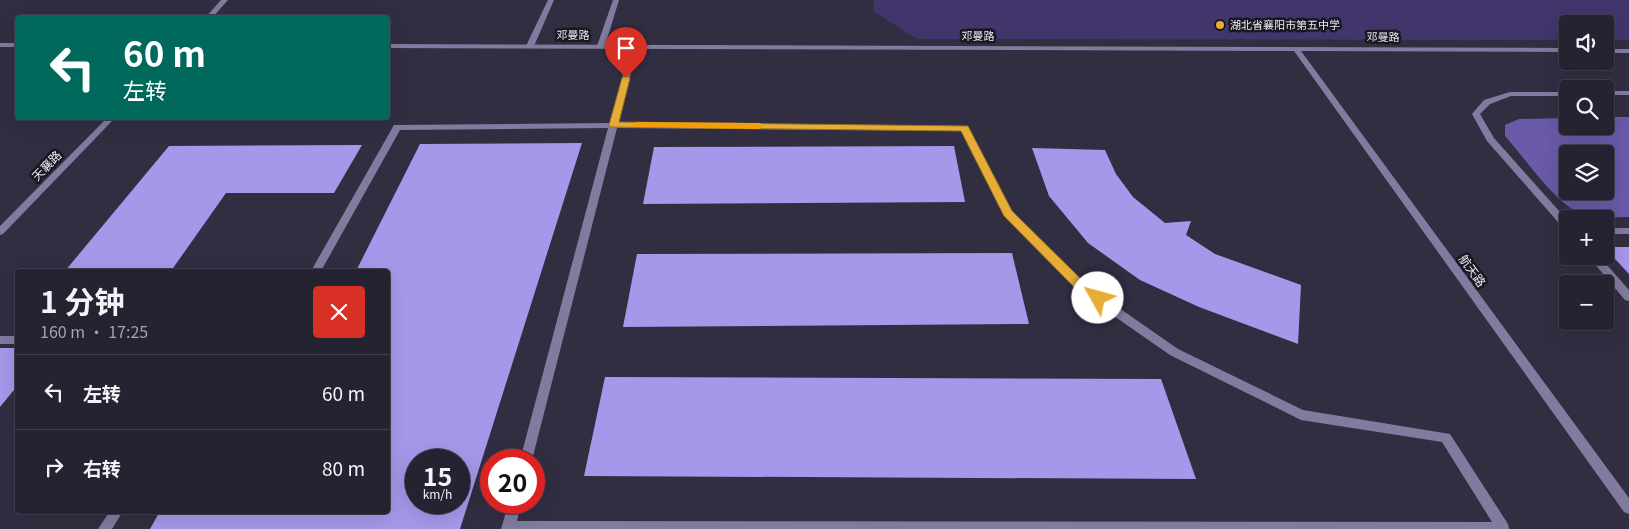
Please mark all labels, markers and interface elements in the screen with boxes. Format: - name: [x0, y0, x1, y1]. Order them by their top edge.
- map controls: [1559, 15, 1614, 330]
- button: sound: [1559, 15, 1614, 70]
- place label: 湖北省襄阳市第五中学: [1230, 16, 1340, 32]
- marker: 湖北省襄阳市第五中学: [1214, 19, 1226, 31]
- text: 60 m: [123, 26, 206, 77]
- street label: 邓曼路: [557, 26, 590, 42]
- pin: [605, 27, 647, 78]
- street label: 邓曼路: [962, 27, 995, 43]
- street label: 邓曼路: [1366, 28, 1400, 44]
- icon: arrive: [612, 34, 640, 62]
- icon: left: [40, 35, 105, 100]
- text: 左转: [123, 73, 167, 105]
- button: search: [1559, 80, 1614, 135]
- button: layers: [1559, 145, 1614, 200]
- street label: 天襄路: [27, 146, 65, 184]
- button: +: [1559, 210, 1614, 265]
- street label: 航天路: [1456, 251, 1491, 290]
- position arrow: [1071, 271, 1123, 323]
- button: −: [1559, 275, 1614, 330]
- text: 1 分钟: [40, 278, 125, 322]
- button: close: [313, 286, 365, 338]
- text: 160 m · 17:25: [40, 319, 148, 343]
- icon: left: [40, 378, 68, 406]
- text: 左转: [83, 379, 121, 406]
- text: 60 m: [322, 379, 365, 406]
- speed limit sign: 20: [480, 449, 545, 514]
- icon: right: [40, 453, 68, 481]
- text: 右转: [83, 454, 121, 481]
- text: 80 m: [322, 454, 365, 481]
- text: 15: [423, 457, 452, 493]
- text: km/h: [423, 485, 452, 502]

